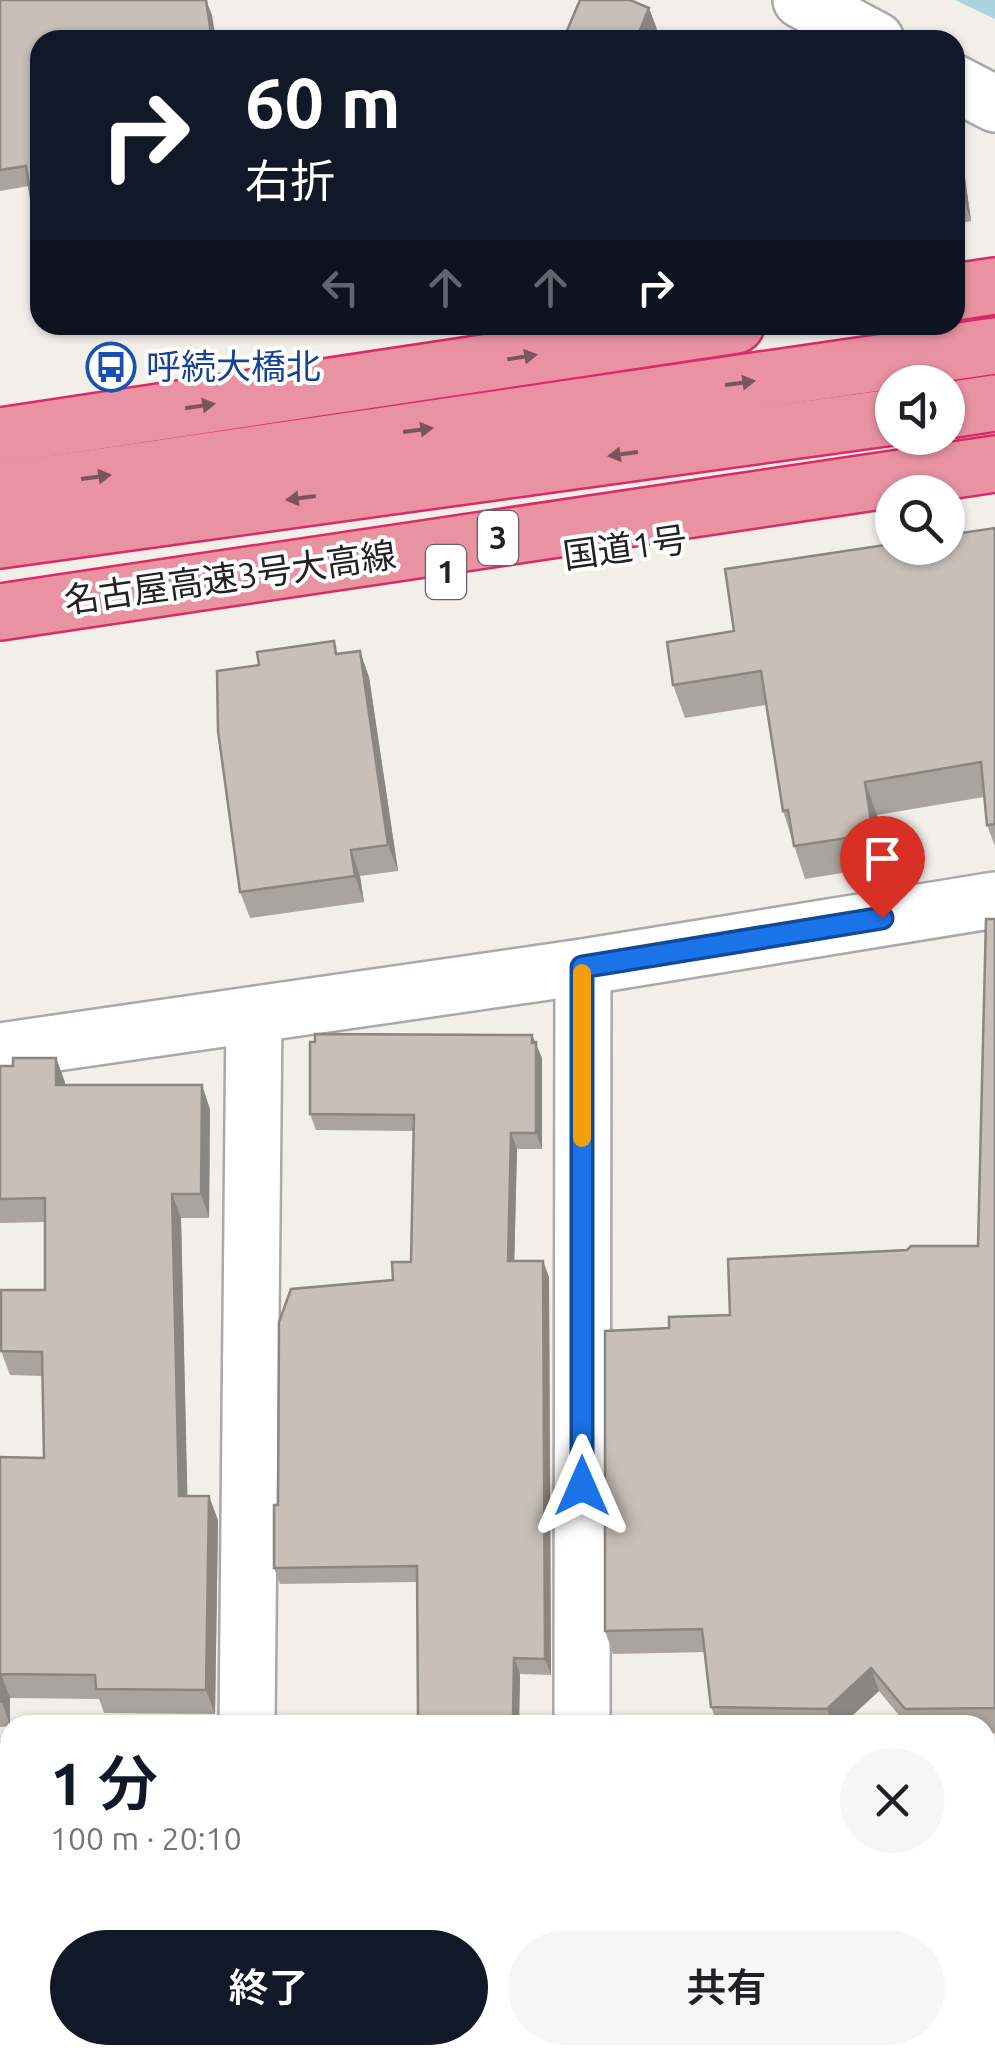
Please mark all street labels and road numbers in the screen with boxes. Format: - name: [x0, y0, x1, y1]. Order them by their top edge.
- road number: 3: [478, 511, 518, 565]
- street label: 国道1号: [560, 519, 689, 575]
- street label: 名古屋高速3号大高線: [61, 534, 398, 620]
- road number: 1: [426, 545, 466, 599]

